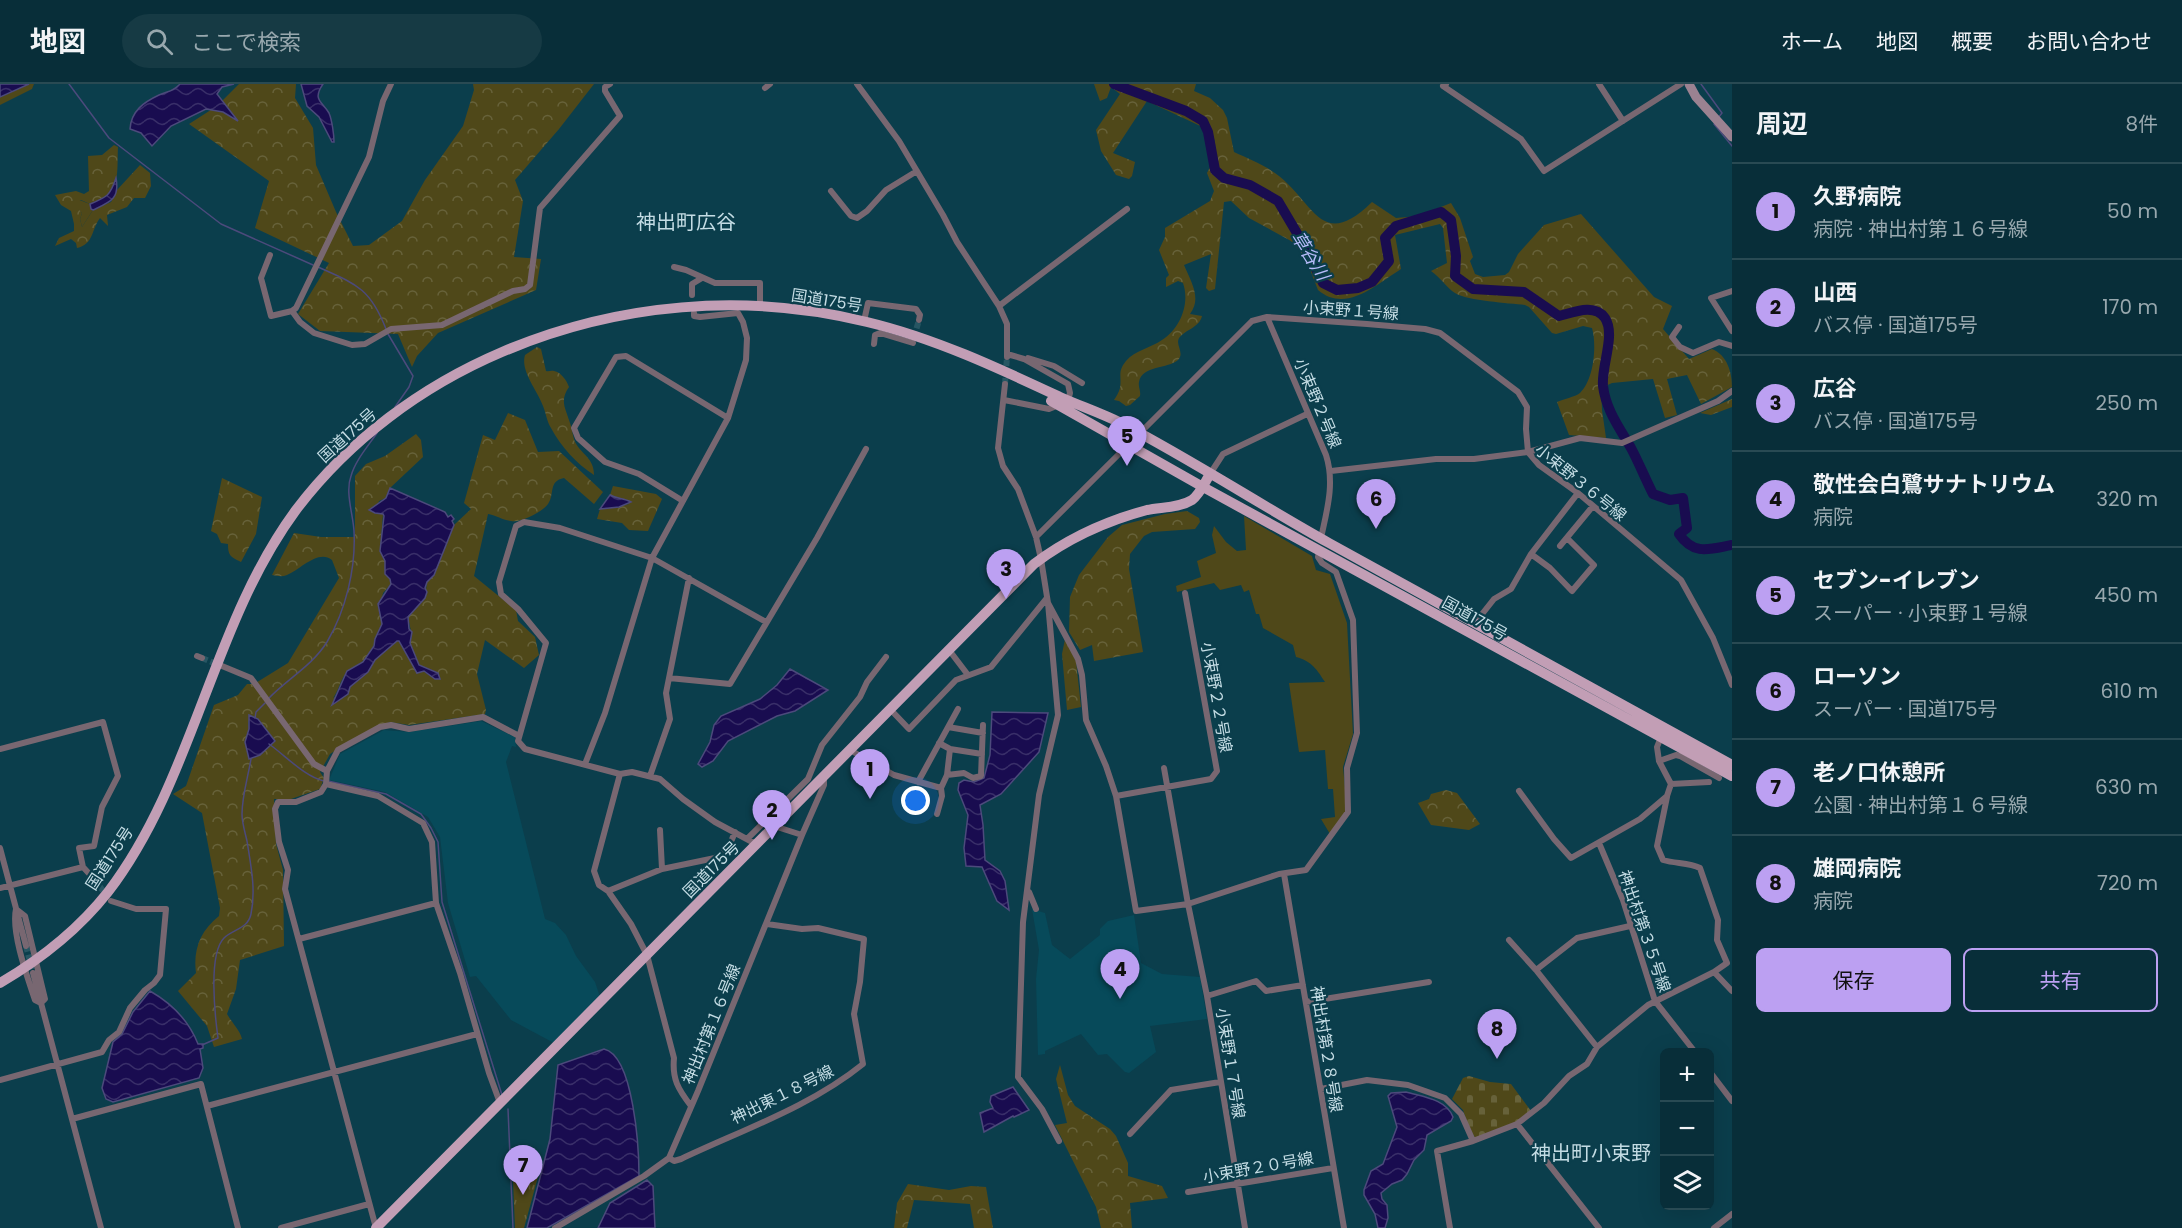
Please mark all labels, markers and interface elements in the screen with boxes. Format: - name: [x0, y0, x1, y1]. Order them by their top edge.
- search box: [122, 14, 542, 68]
- text: 地図: [30, 22, 86, 61]
- icon: search: [143, 25, 176, 58]
- text: ここで検索: [191, 27, 301, 58]
- text: ホーム: [1781, 27, 1843, 56]
- text: 地図: [1876, 27, 1918, 56]
- text: 概要: [1951, 27, 1993, 56]
- text: お問い合わせ: [2026, 27, 2152, 56]
- text: 周辺: [1756, 106, 1808, 142]
- text: 8件: [2125, 110, 2158, 138]
- text: 久野病院: [1813, 181, 1901, 212]
- text: 1: [1772, 197, 1779, 225]
- text: 50 m: [2107, 197, 2158, 225]
- district label: 神出町広谷: [636, 208, 736, 236]
- text: 病院 · 神出村第１６号線: [1813, 215, 2028, 243]
- water label: 草谷川: [1286, 226, 1336, 287]
- text: 山西: [1813, 277, 1857, 308]
- street label: 国道175号: [790, 284, 864, 317]
- text: 2: [1770, 293, 1781, 321]
- text: 170 m: [2102, 293, 2158, 321]
- street label: 小束野１号線: [1302, 296, 1400, 325]
- text: バス停 · 国道175号: [1813, 311, 1978, 339]
- street label: 小束野２号線: [1288, 355, 1347, 452]
- text: 広谷: [1813, 373, 1857, 404]
- text: 3: [1769, 389, 1782, 417]
- text: 250 m: [2095, 389, 2158, 417]
- street label: 国道175号: [313, 403, 382, 468]
- text: バス停 · 国道175号: [1813, 407, 1978, 435]
- pin: 5: [1108, 416, 1146, 466]
- street label: 小束野３６号線: [1530, 438, 1631, 527]
- text: 敬性会白鷺サナトリウム: [1813, 469, 2055, 500]
- pin: 6: [1356, 480, 1396, 529]
- text: 4: [1769, 485, 1782, 513]
- text: 320 m: [2096, 485, 2158, 513]
- text: 病院: [1813, 503, 1853, 531]
- pin: 3: [986, 550, 1026, 599]
- text: セブン-イレブン: [1813, 565, 1980, 596]
- text: 5: [1769, 581, 1782, 609]
- text: 450 m: [2094, 581, 2158, 609]
- street label: 国道175号: [1438, 591, 1512, 646]
- text: スーパー · 小束野１号線: [1813, 599, 2028, 627]
- street label: 小束野２２号線: [1195, 640, 1238, 754]
- text: ローソン: [1813, 661, 1901, 692]
- text: 6: [1769, 677, 1782, 705]
- text: 610 m: [2100, 677, 2158, 705]
- text: スーパー · 国道175号: [1813, 695, 1998, 723]
- pin: 1: [850, 750, 890, 799]
- text: 老ノ口休憩所: [1813, 757, 1945, 788]
- text: 7: [1770, 773, 1781, 801]
- text: 630 m: [2095, 773, 2158, 801]
- your location: [901, 786, 930, 815]
- pin: 2: [752, 790, 792, 840]
- text: 公園 · 神出村第１６号線: [1813, 791, 2028, 819]
- street label: 国道175号: [80, 822, 139, 895]
- street label: 国道175号: [678, 836, 745, 903]
- text: 雄岡病院: [1813, 853, 1901, 884]
- street label: 神出村第３５号線: [1613, 867, 1676, 995]
- text: 8: [1769, 869, 1782, 897]
- text: 720 m: [2097, 869, 2158, 897]
- text: 病院: [1813, 887, 1853, 915]
- button: 保存: [1756, 948, 1951, 1012]
- button: 共有: [1963, 948, 2158, 1012]
- pin: 4: [1100, 950, 1140, 999]
- street label: 神出村第１６号線: [677, 961, 746, 1088]
- street label: 神出村第２８号線: [1305, 984, 1348, 1114]
- street label: 小束野１７号線: [1210, 1006, 1251, 1120]
- pin: 8: [1478, 1010, 1516, 1059]
- map controls: [1660, 1048, 1714, 1210]
- button: +: [1660, 1048, 1714, 1102]
- street label: 神出東１８号線: [727, 1060, 838, 1129]
- button: −: [1660, 1102, 1714, 1156]
- district label: 神出町小束野: [1531, 1139, 1651, 1167]
- pin: 7: [504, 1146, 542, 1195]
- street label: 小束野２０号線: [1201, 1146, 1315, 1189]
- button: layers: [1660, 1156, 1714, 1210]

